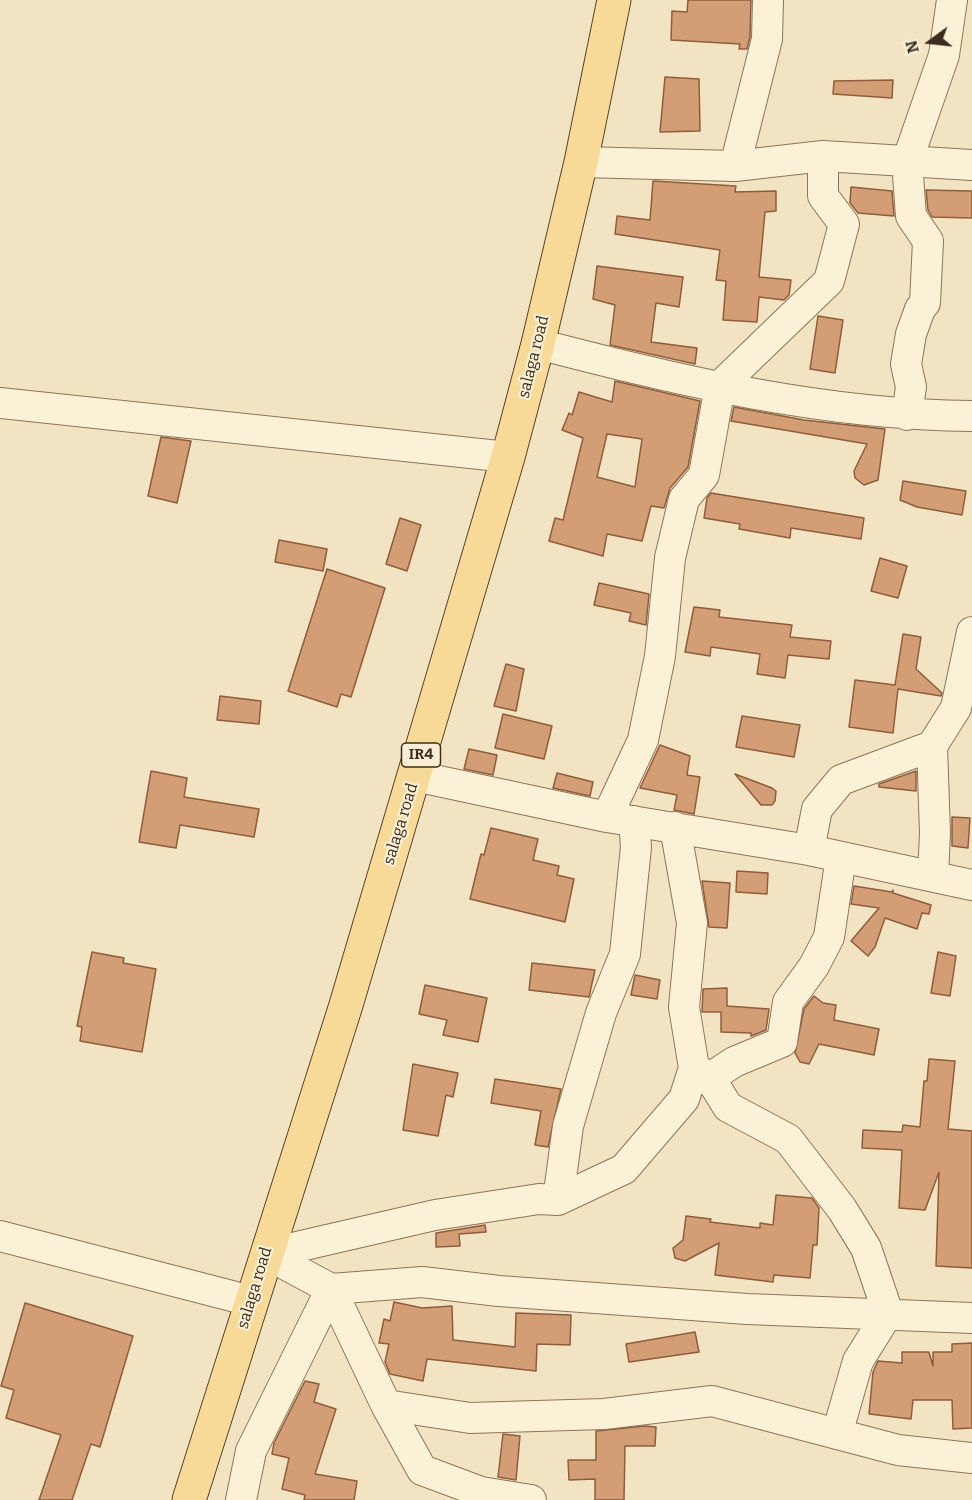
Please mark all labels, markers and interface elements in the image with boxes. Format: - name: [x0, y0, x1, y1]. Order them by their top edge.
- north arrow: [900, 12, 960, 72]
- text: N: [901, 38, 923, 55]
- street label: salaga road: [514, 314, 554, 400]
- road number: IR4: [402, 743, 440, 767]
- street label: salaga road: [379, 781, 423, 867]
- street label: salaga road: [233, 1245, 277, 1331]

